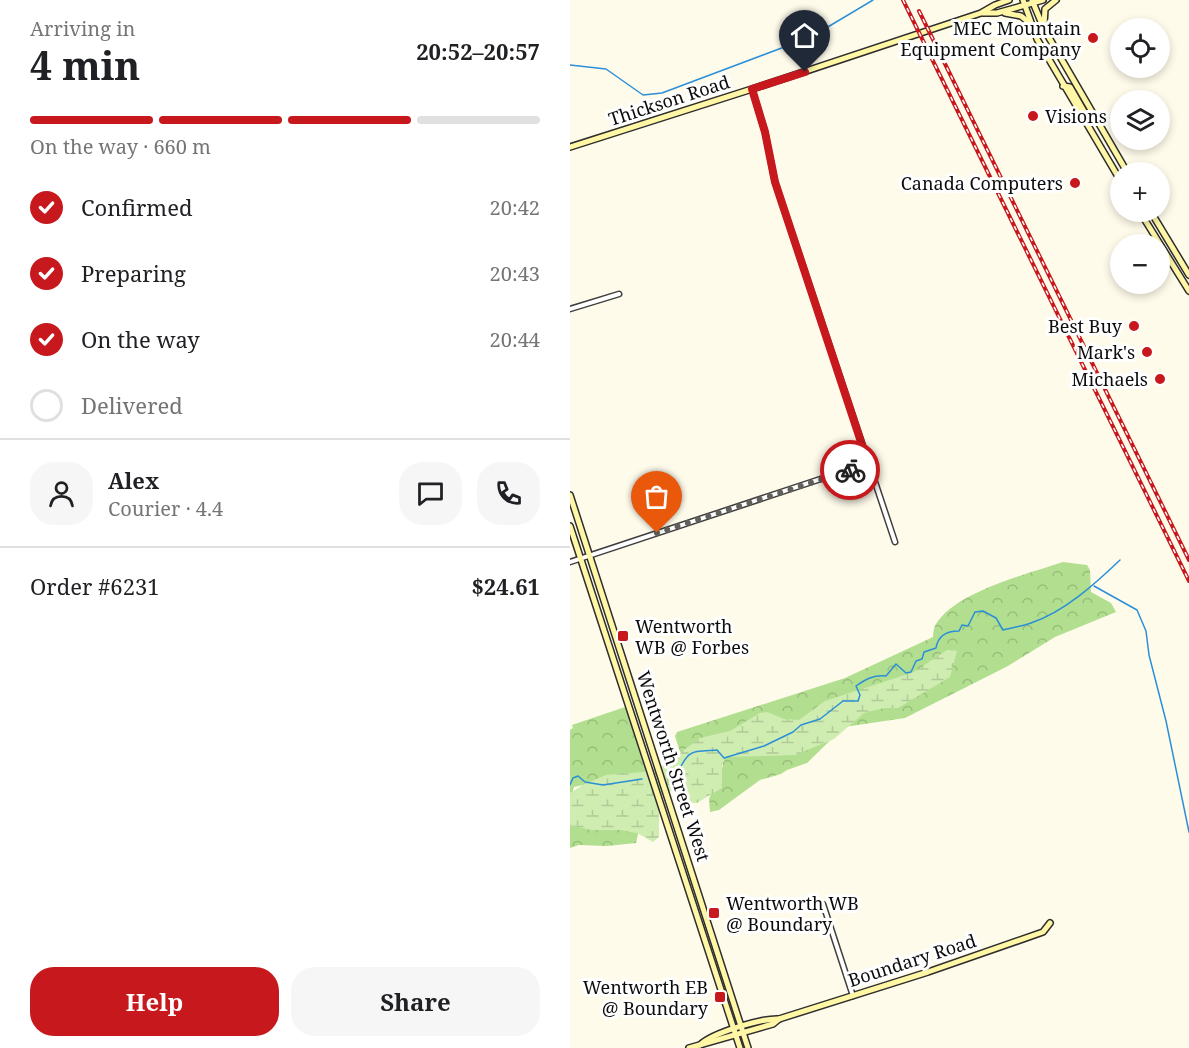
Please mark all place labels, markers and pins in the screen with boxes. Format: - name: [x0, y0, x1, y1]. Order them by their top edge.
- pin: [779, 10, 830, 72]
- place label: MEC Mountain Equipment Company: [900, 16, 1082, 61]
- marker: MEC Mountain Equipment Company: [1086, 31, 1100, 45]
- place label: Visions: [1045, 104, 1107, 128]
- marker: Visions: [1026, 109, 1040, 123]
- place label: Canada Computers: [901, 171, 1063, 195]
- marker: Canada Computers: [1068, 176, 1082, 190]
- place label: Best Buy: [1048, 314, 1123, 338]
- marker: Best Buy: [1127, 319, 1141, 333]
- place label: Mark's: [1077, 340, 1135, 364]
- marker: Mark's: [1140, 345, 1154, 359]
- place label: Michaels: [1072, 367, 1148, 391]
- marker: Michaels: [1153, 372, 1167, 386]
- pin: [631, 471, 682, 533]
- place label: Wentworth WB @ Forbes: [635, 614, 749, 659]
- marker: Wentworth WB @ Forbes: [616, 629, 630, 643]
- place label: Wentworth WB @ Boundary: [726, 891, 859, 936]
- marker: Wentworth WB @ Boundary: [707, 906, 721, 920]
- place label: Wentworth EB @ Boundary: [583, 975, 709, 1020]
- marker: Wentworth EB @ Boundary: [713, 990, 727, 1004]

